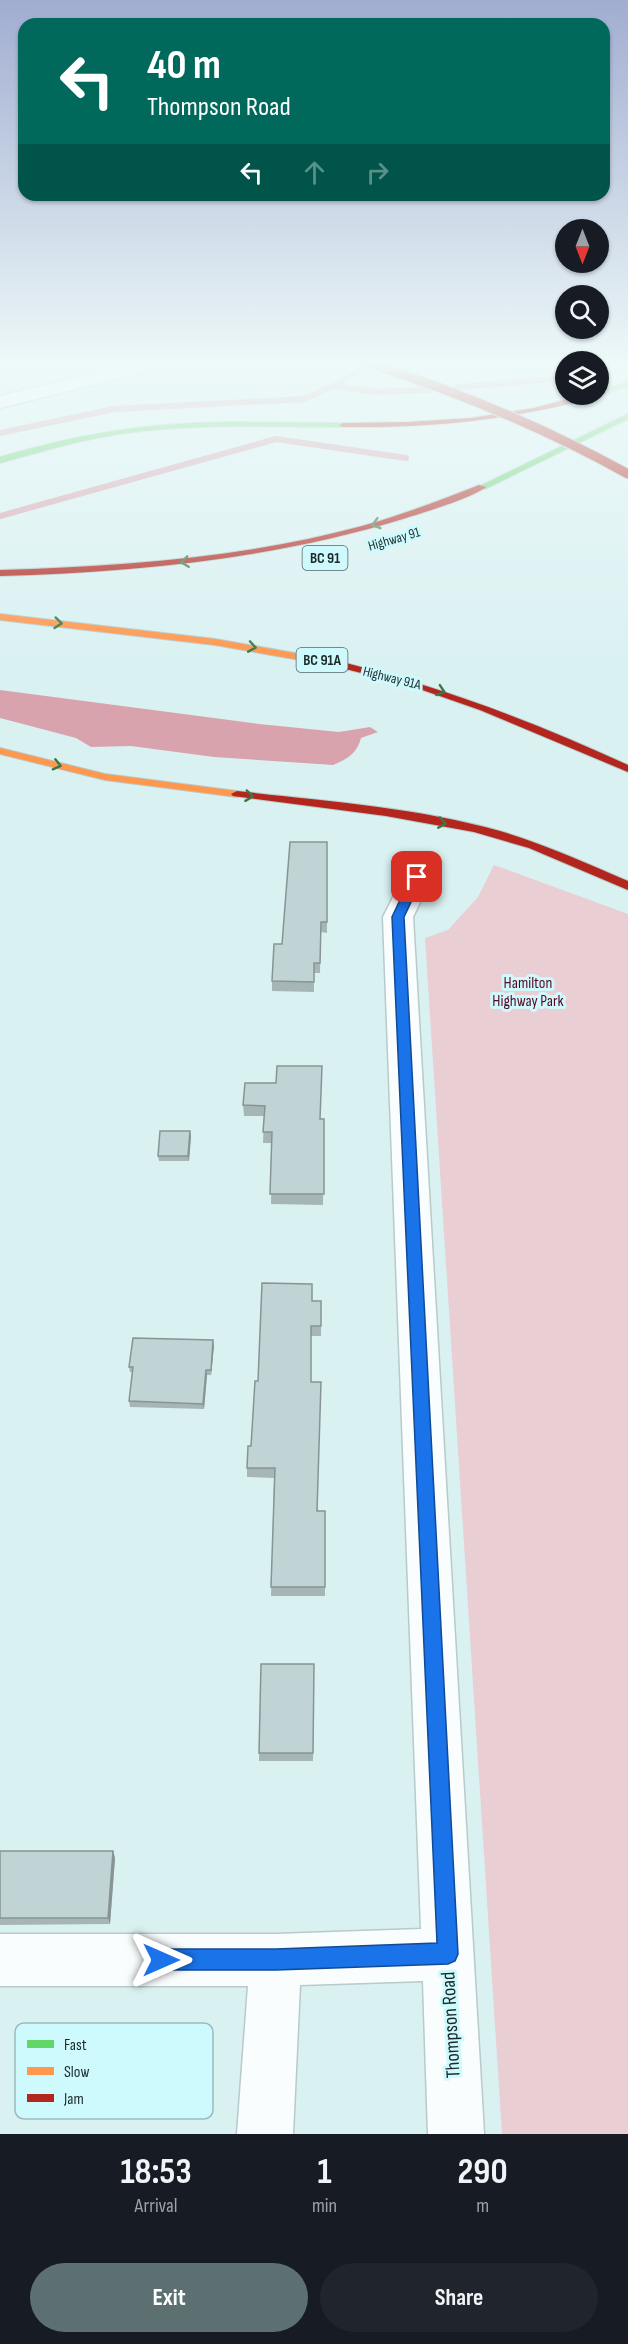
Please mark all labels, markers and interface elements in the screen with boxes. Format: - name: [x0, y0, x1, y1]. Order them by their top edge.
- text: 40 m: [147, 40, 221, 91]
- icon: left: [48, 42, 126, 120]
- text: Thompson Road: [147, 91, 291, 123]
- icon: left: [235, 156, 268, 189]
- icon: ahead: [298, 156, 331, 189]
- icon: right: [361, 156, 394, 189]
- north arrow: [555, 219, 609, 273]
- map controls: [555, 219, 609, 405]
- button: search: [555, 285, 609, 339]
- button: layers: [555, 351, 609, 405]
- one-way arrow: [371, 517, 382, 529]
- street label: Highway 91: [366, 524, 422, 554]
- road number: BC 91: [302, 546, 348, 570]
- one-way arrow: [181, 555, 190, 567]
- one-way arrow: [54, 616, 63, 629]
- one-way arrow: [246, 640, 256, 653]
- road number: BC 91A: [296, 648, 348, 672]
- street label: Highway 91A: [361, 663, 424, 694]
- one-way arrow: [435, 684, 446, 697]
- one-way arrow: [52, 758, 62, 771]
- one-way arrow: [245, 789, 254, 801]
- one-way arrow: [438, 816, 447, 828]
- pin: [391, 851, 442, 902]
- icon: arrive: [400, 860, 433, 893]
- park label: Hamilton Highway Park: [492, 974, 564, 1011]
- position arrow: [129, 1928, 193, 1992]
- street label: Thompson Road: [436, 1971, 466, 2079]
- legend: [15, 2023, 213, 2119]
- text: Fast: [64, 2036, 87, 2055]
- text: Slow: [64, 2063, 89, 2082]
- text: Jam: [63, 2090, 84, 2109]
- text: 18:53: [120, 2151, 192, 2194]
- text: 1: [317, 2151, 332, 2194]
- text: 290: [458, 2151, 508, 2194]
- text: Arrival: [134, 2194, 177, 2218]
- text: min: [312, 2194, 337, 2218]
- text: m: [476, 2194, 489, 2218]
- button: Exit: [30, 2263, 308, 2332]
- button: Share: [320, 2263, 598, 2332]

